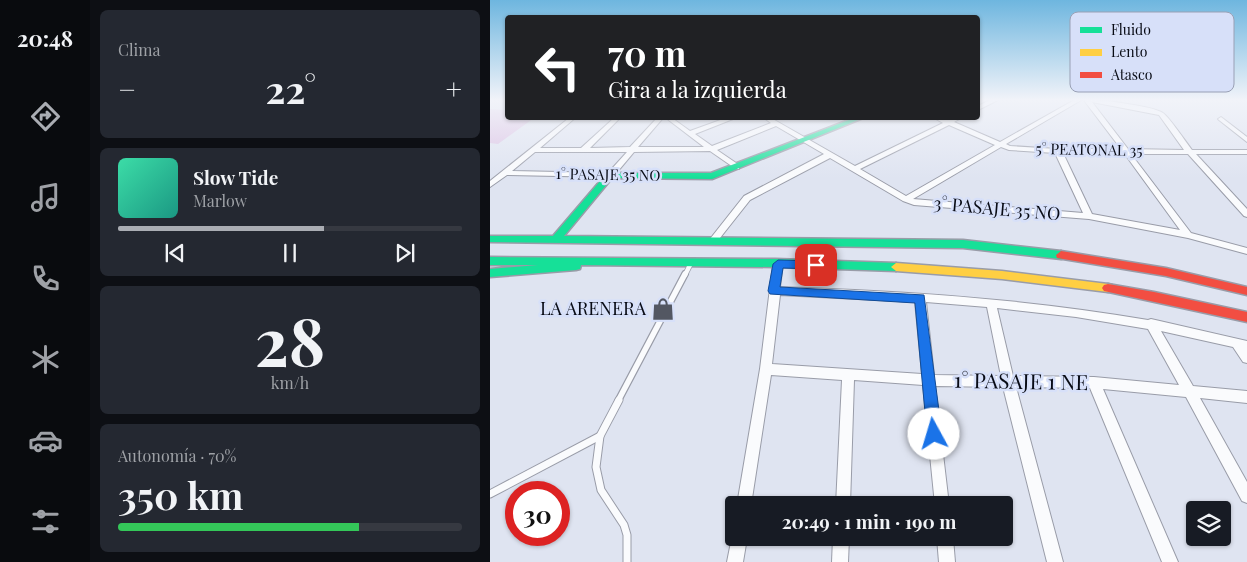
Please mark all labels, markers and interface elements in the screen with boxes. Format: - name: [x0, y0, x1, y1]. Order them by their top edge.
- legend: [1070, 12, 1234, 92]
- text: Fluido: [1111, 20, 1151, 39]
- text: 20:48: [17, 23, 73, 53]
- text: 70 m: [608, 29, 686, 76]
- icon: left: [525, 35, 590, 100]
- text: Clima: [118, 39, 160, 60]
- text: Lento: [1111, 42, 1148, 61]
- text: 22°: [266, 63, 316, 114]
- text: Atasco: [1110, 65, 1153, 84]
- text: −: [118, 70, 136, 107]
- text: +: [446, 70, 462, 107]
- text: Gira a la izquierda: [608, 74, 787, 104]
- icon: directions: [28, 99, 63, 134]
- street label: 5° PEATONAL 35: [1035, 138, 1143, 160]
- street label: 1° PASAJE 35 NO: [555, 163, 661, 185]
- text: Slow Tide: [193, 164, 278, 190]
- icon: music: [28, 180, 63, 215]
- text: Marlow: [193, 190, 247, 211]
- street label: 3° PASAJE 35 NO: [933, 191, 1062, 226]
- icon: previous: [161, 239, 189, 267]
- icon: pause: [276, 239, 304, 267]
- icon: next: [391, 239, 419, 267]
- pin: [795, 244, 837, 286]
- icon: arrive: [802, 251, 830, 279]
- icon: phone: [28, 261, 63, 296]
- text: 28: [255, 296, 325, 382]
- place label: LA ARENERA: [540, 296, 647, 320]
- shop icon: LA ARENERA: [650, 296, 676, 322]
- icon: climate: [28, 342, 63, 377]
- street label: 1° PASAJE 1 NE: [954, 365, 1088, 395]
- text: km/h: [271, 372, 309, 393]
- position arrow: [907, 407, 959, 459]
- icon: car: [28, 423, 63, 458]
- text: Autonomía · 70%: [118, 445, 236, 466]
- text: 350 km: [118, 469, 244, 520]
- speed limit sign: 30: [505, 481, 570, 546]
- map controls: [1186, 501, 1231, 546]
- button: layers: [1186, 501, 1231, 546]
- icon: filters: [28, 504, 63, 539]
- text: 20:49 · 1 min · 190 m: [782, 508, 956, 534]

